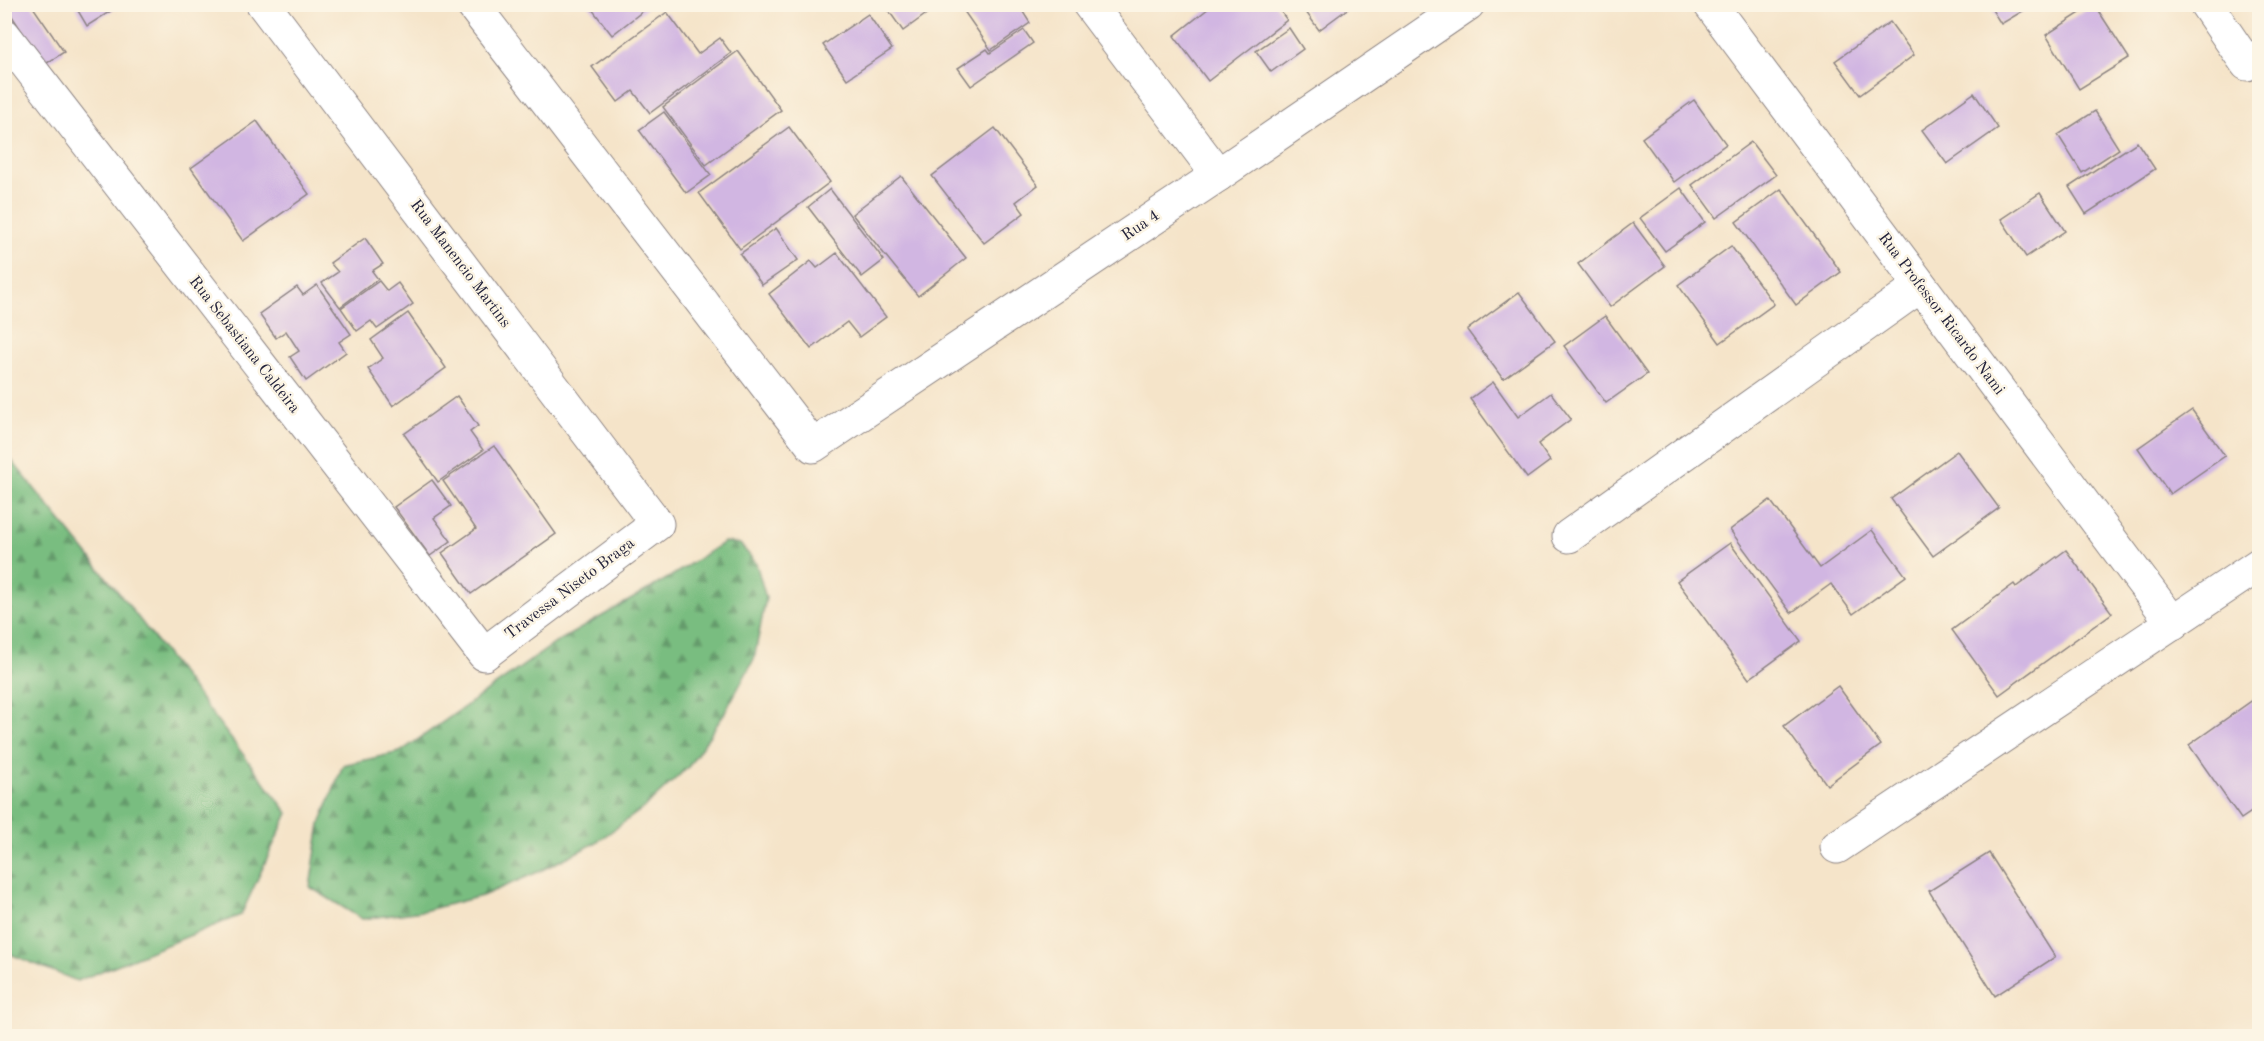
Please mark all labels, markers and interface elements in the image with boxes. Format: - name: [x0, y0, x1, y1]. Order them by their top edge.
- street label: Rua Manencio Martins: [407, 197, 513, 331]
- street label: Rua 4: [1119, 208, 1163, 244]
- street label: Rua Professor Ricardo Nami: [1875, 230, 2007, 398]
- street label: Rua Sebastiana Caldeira: [186, 273, 302, 417]
- street label: Travessa Niseto Braga: [502, 535, 638, 643]

